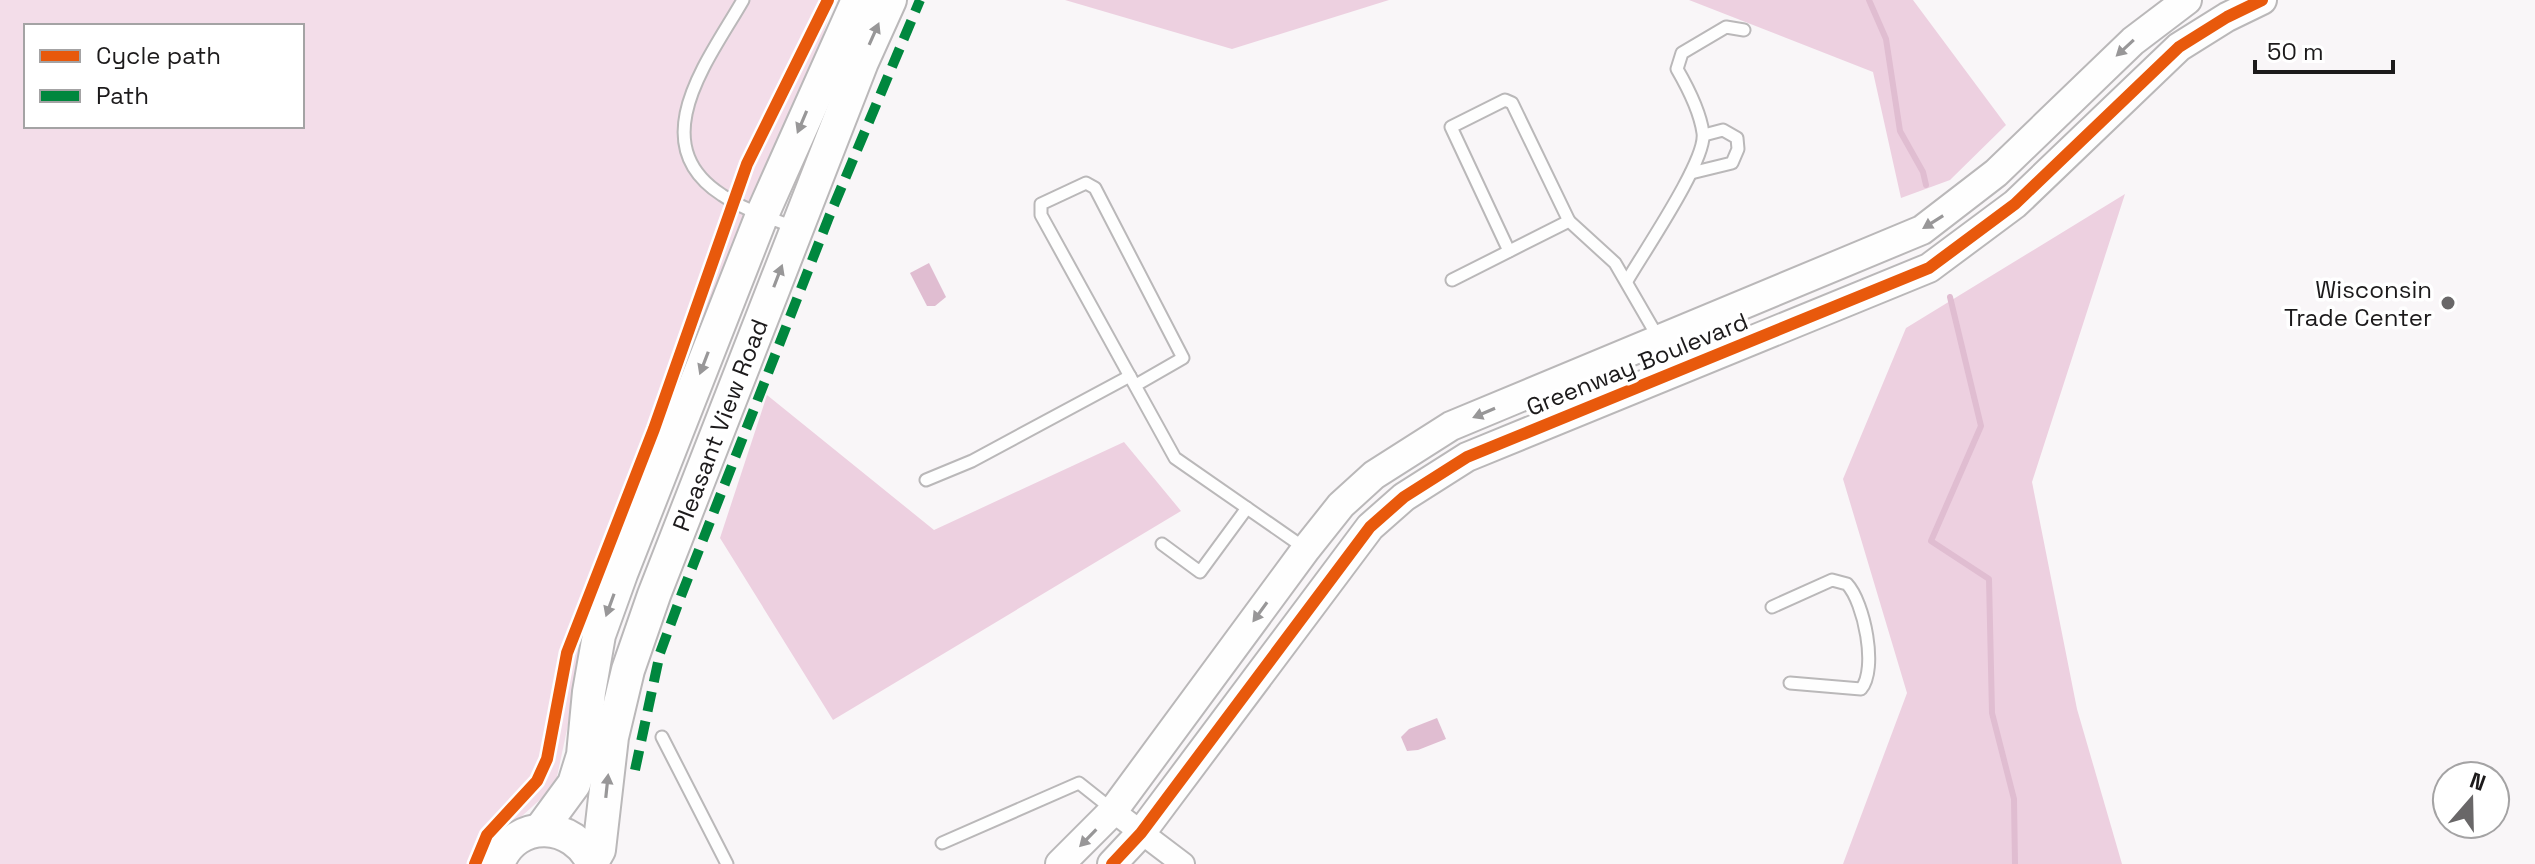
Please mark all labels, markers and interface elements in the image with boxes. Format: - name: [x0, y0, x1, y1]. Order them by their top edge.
- one-way arrow: [868, 23, 881, 46]
- legend: [24, 24, 304, 128]
- scale bar: [2255, 24, 2393, 74]
- text: 50 m: [2267, 36, 2324, 67]
- one-way arrow: [2116, 39, 2135, 57]
- text: Cycle path: [96, 40, 221, 71]
- text: Path: [96, 80, 149, 111]
- one-way arrow: [795, 110, 808, 133]
- one-way arrow: [1922, 215, 1944, 229]
- one-way arrow: [772, 264, 785, 288]
- place label: Wisconsin Trade Center: [2284, 274, 2432, 333]
- marker: Wisconsin Trade Center: [2439, 294, 2457, 312]
- street label: Greenway Boulevard: [1522, 305, 1752, 423]
- street label: Pleasant View Road: [665, 314, 775, 536]
- one-way arrow: [697, 351, 710, 375]
- one-way arrow: [1472, 406, 1496, 419]
- one-way arrow: [604, 593, 616, 617]
- one-way arrow: [1253, 601, 1268, 622]
- north arrow: [2431, 760, 2511, 840]
- text: N: [2466, 766, 2490, 797]
- one-way arrow: [600, 773, 613, 798]
- one-way arrow: [1079, 828, 1097, 847]

